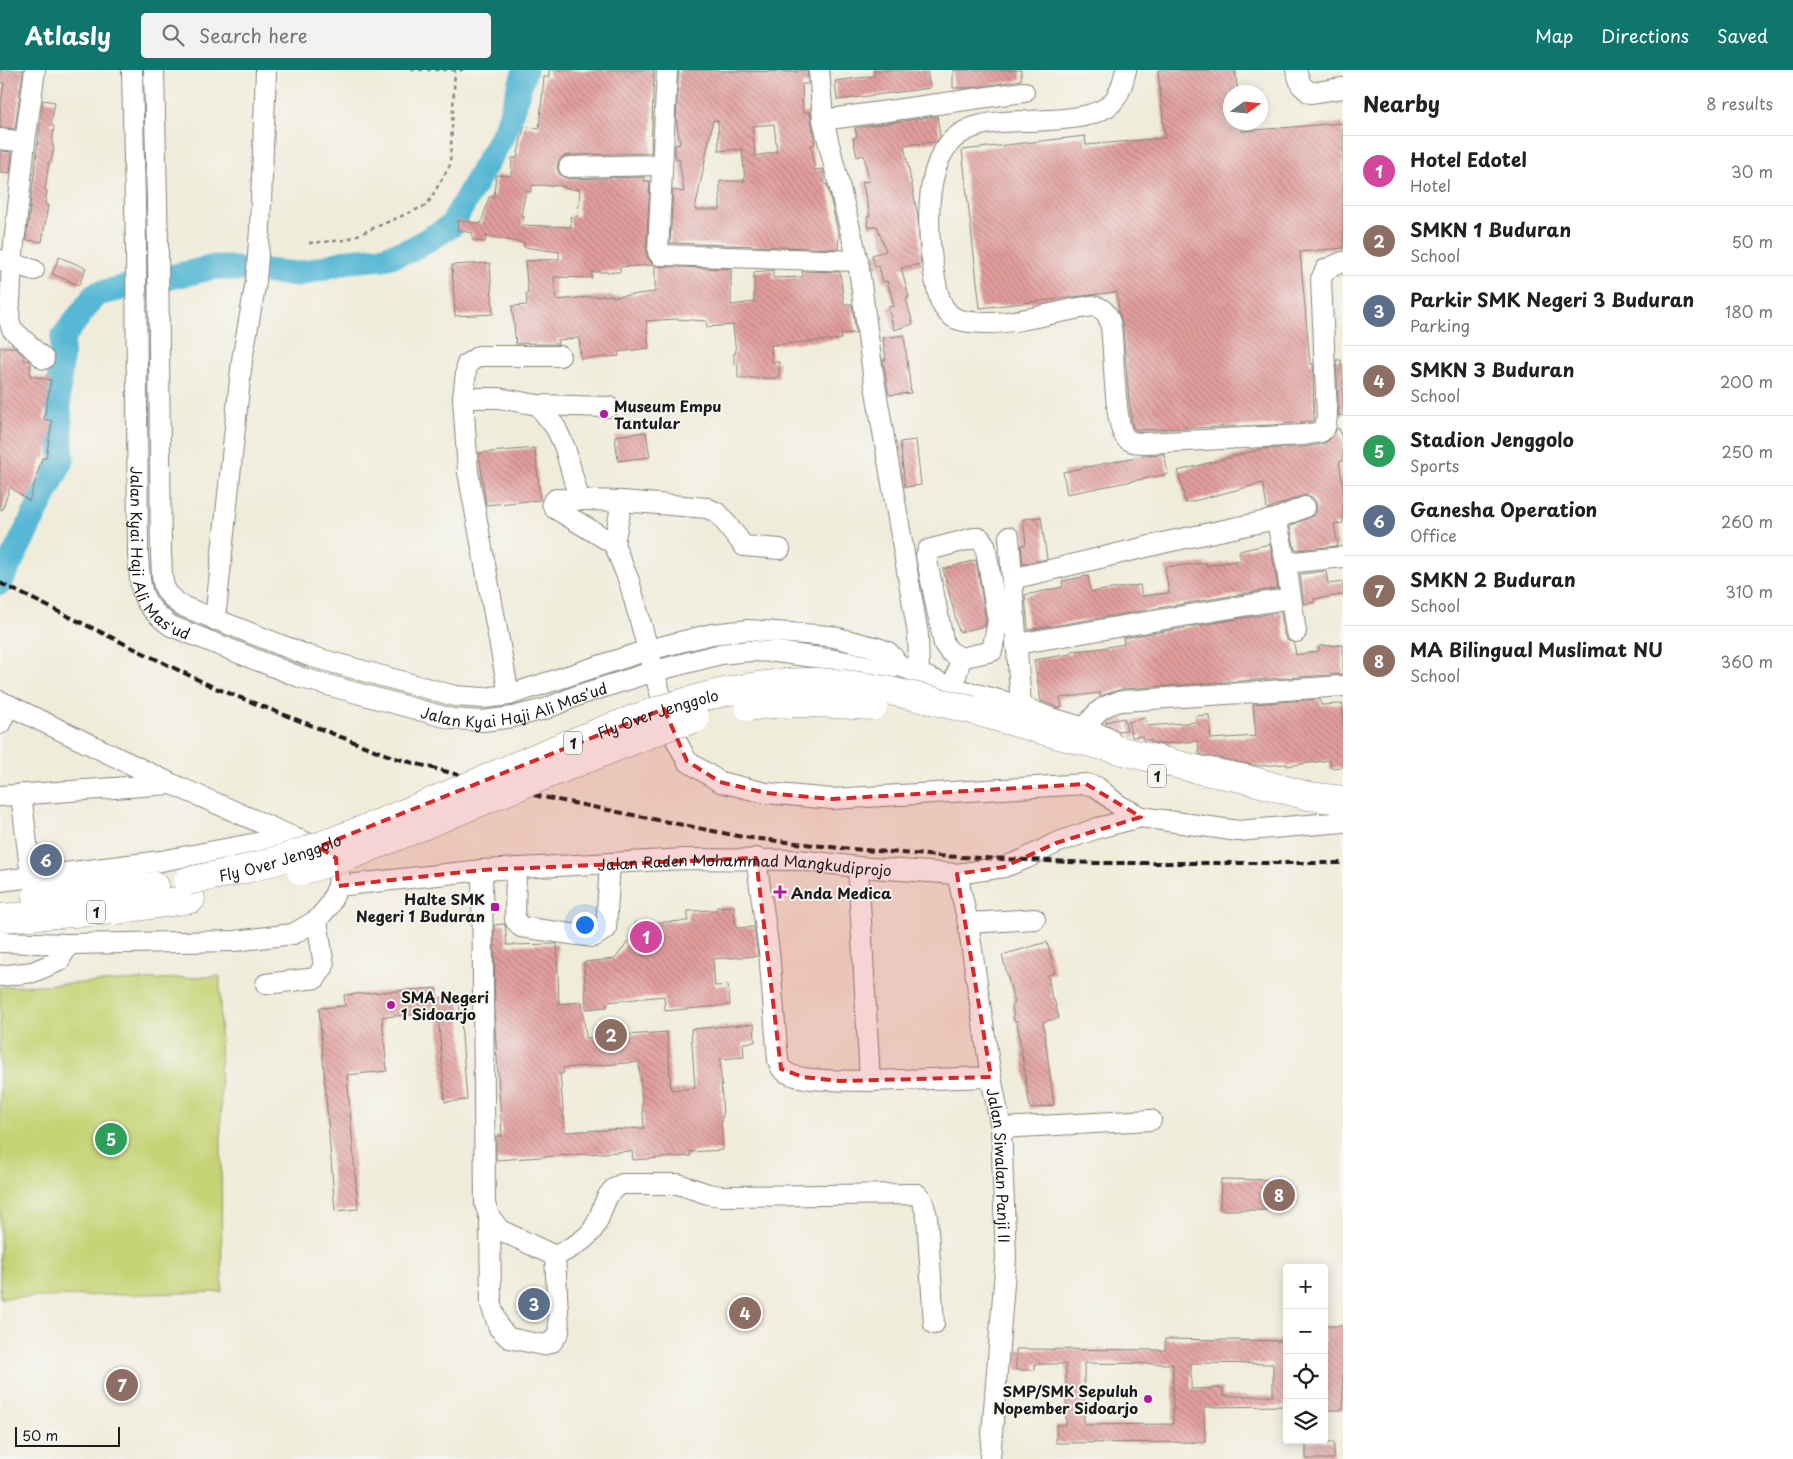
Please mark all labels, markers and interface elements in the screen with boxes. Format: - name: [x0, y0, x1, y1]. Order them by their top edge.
- search box: [141, 13, 491, 58]
- text: Atlasly: [25, 17, 111, 53]
- icon: search: [159, 21, 187, 49]
- text: Search here: [199, 21, 308, 49]
- text: Map: [1535, 22, 1573, 49]
- text: Directions: [1601, 22, 1689, 49]
- text: Saved: [1717, 22, 1768, 49]
- north arrow: [1223, 85, 1268, 130]
- text: Nearby: [1363, 87, 1440, 119]
- text: 8 results: [1706, 91, 1773, 115]
- text: Hotel Edotel: [1410, 145, 1527, 173]
- text: 1: [1375, 159, 1383, 183]
- text: 30 m: [1731, 159, 1773, 183]
- text: Hotel: [1410, 173, 1451, 197]
- text: SMKN 1 Buduran: [1410, 215, 1571, 243]
- text: 2: [1373, 229, 1385, 253]
- text: 50 m: [1732, 229, 1773, 253]
- text: School: [1410, 243, 1460, 267]
- text: Parkir SMK Negeri 3 Buduran: [1410, 285, 1694, 313]
- text: 3: [1374, 299, 1384, 323]
- text: 180 m: [1725, 299, 1773, 323]
- text: Parking: [1410, 313, 1470, 337]
- text: SMKN 3 Buduran: [1410, 355, 1574, 383]
- text: 4: [1374, 369, 1384, 393]
- text: 200 m: [1720, 369, 1773, 393]
- text: School: [1410, 383, 1460, 407]
- place label: Museum Empu Tantular: [614, 394, 721, 434]
- marker: Museum Empu Tantular: [598, 408, 610, 420]
- text: Stadion Jenggolo: [1410, 425, 1574, 453]
- text: 5: [1374, 439, 1384, 463]
- text: 250 m: [1722, 439, 1773, 463]
- text: Sports: [1410, 453, 1459, 477]
- street label: Jalan Kyai Haji Ali Mas'ud: [126, 466, 194, 644]
- text: Ganesha Operation: [1410, 495, 1597, 523]
- text: 6: [1373, 509, 1385, 533]
- text: 260 m: [1721, 509, 1773, 533]
- text: Office: [1410, 523, 1457, 547]
- text: SMKN 2 Buduran: [1410, 565, 1576, 593]
- text: 7: [1374, 579, 1384, 603]
- text: 310 m: [1725, 579, 1773, 603]
- text: School: [1410, 593, 1460, 617]
- text: MA Bilingual Muslimat NU: [1410, 635, 1663, 663]
- text: 8: [1374, 649, 1384, 673]
- text: 360 m: [1721, 649, 1773, 673]
- text: School: [1410, 663, 1460, 687]
- street label: Jalan Kyai Haji Ali Mas'ud: [418, 675, 610, 732]
- street label: Fly Over Jenggolo: [593, 682, 721, 743]
- road number: 1: [564, 731, 582, 754]
- road number: 1: [1148, 764, 1166, 788]
- street label: Fly Over Jenggolo: [217, 827, 344, 886]
- pin: 6: [30, 841, 62, 879]
- street label: Jalan Raden Mohammad Mangkudiprojo: [597, 847, 893, 881]
- place label: Anda Medica: [791, 881, 892, 904]
- marker: Anda Medica: [773, 885, 787, 899]
- place label: Halte SMK Negeri 1 Buduran: [356, 887, 485, 927]
- road number: 1: [87, 900, 105, 924]
- marker: Halte SMK Negeri 1 Buduran: [489, 901, 501, 913]
- your location: [572, 912, 598, 938]
- pin: 1: [630, 918, 662, 956]
- place label: SMA Negeri 1 Sidoarjo: [401, 985, 489, 1025]
- marker: SMA Negeri 1 Sidoarjo: [385, 999, 397, 1011]
- pin: 2: [595, 1016, 627, 1054]
- street label: Jalan Siwalan Panji II: [982, 1086, 1017, 1244]
- pin: 5: [95, 1120, 127, 1158]
- pin: 8: [1263, 1176, 1295, 1214]
- map controls: [1283, 1264, 1328, 1444]
- button: +: [1283, 1264, 1328, 1309]
- pin: 3: [518, 1285, 550, 1323]
- pin: 4: [729, 1294, 761, 1332]
- button: −: [1283, 1309, 1328, 1354]
- button: locate: [1283, 1354, 1328, 1399]
- pin: 7: [106, 1366, 138, 1404]
- place label: SMP/SMK Sepuluh Nopember Sidoarjo: [993, 1379, 1138, 1419]
- marker: SMP/SMK Sepuluh Nopember Sidoarjo: [1142, 1393, 1154, 1405]
- button: layers: [1283, 1399, 1328, 1444]
- scale bar: [15, 1424, 120, 1447]
- text: 50 m: [22, 1425, 58, 1446]

